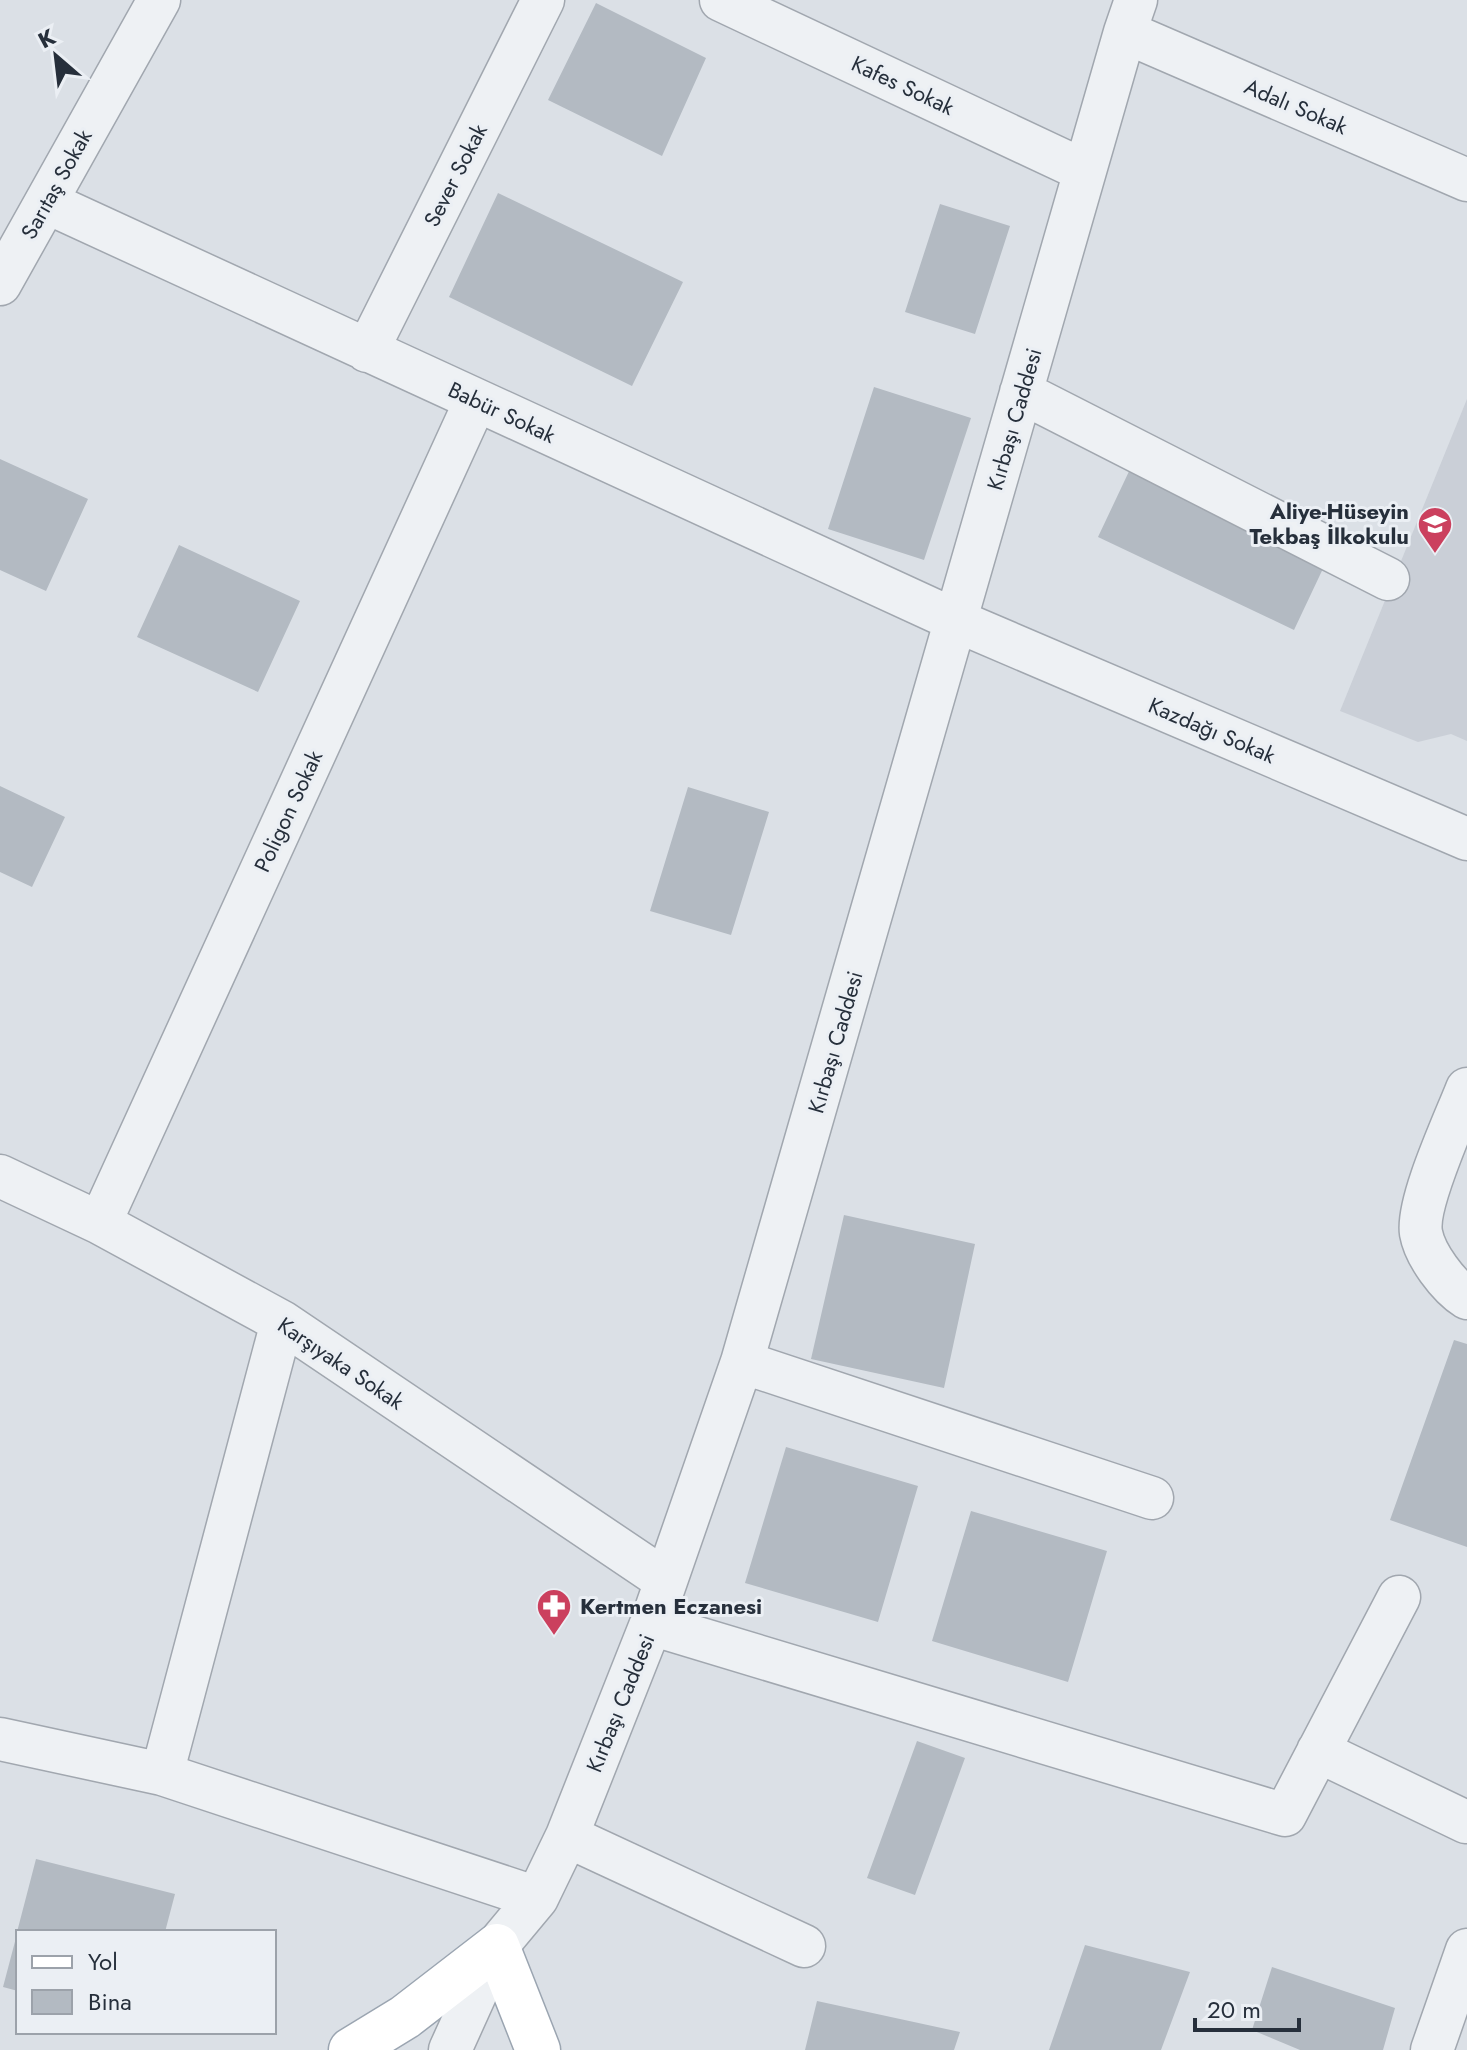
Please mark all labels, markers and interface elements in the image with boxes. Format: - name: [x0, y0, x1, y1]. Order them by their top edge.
- north arrow: [16, 16, 96, 96]
- text: K: [32, 20, 61, 56]
- street label: Kafes Sokak: [846, 47, 960, 123]
- street label: Adalı Sokak: [1240, 70, 1353, 142]
- street label: Sever Sokak: [415, 118, 495, 232]
- street label: Sarıtaş Sokak: [13, 123, 100, 245]
- street label: Kırbaşı Caddesi: [978, 344, 1050, 494]
- street label: Babür Sokak: [443, 373, 561, 451]
- place label: Aliye-Hüseyin Tekbaş İlkokulu: [1249, 495, 1409, 552]
- school or university icon: Aliye-Hüseyin Tekbaş İlkokulu: [1416, 505, 1454, 555]
- street label: Kazdağı Sokak: [1144, 689, 1281, 771]
- street label: Poligon Sokak: [246, 745, 330, 877]
- street label: Kırbaşı Caddesi: [799, 967, 871, 1117]
- street label: Karşıyaka Sokak: [271, 1309, 411, 1417]
- pharmacy icon: Kertmen Eczanesi: [535, 1587, 573, 1637]
- place label: Kertmen Eczanesi: [580, 1590, 762, 1622]
- street label: Kırbaşı Caddesi: [578, 1629, 662, 1777]
- legend: [16, 1930, 276, 2034]
- text: Yol: [88, 1944, 118, 1979]
- scale bar: [1195, 1982, 1299, 2032]
- text: Bina: [88, 1984, 132, 2019]
- text: 20 m: [1207, 1992, 1261, 2027]

